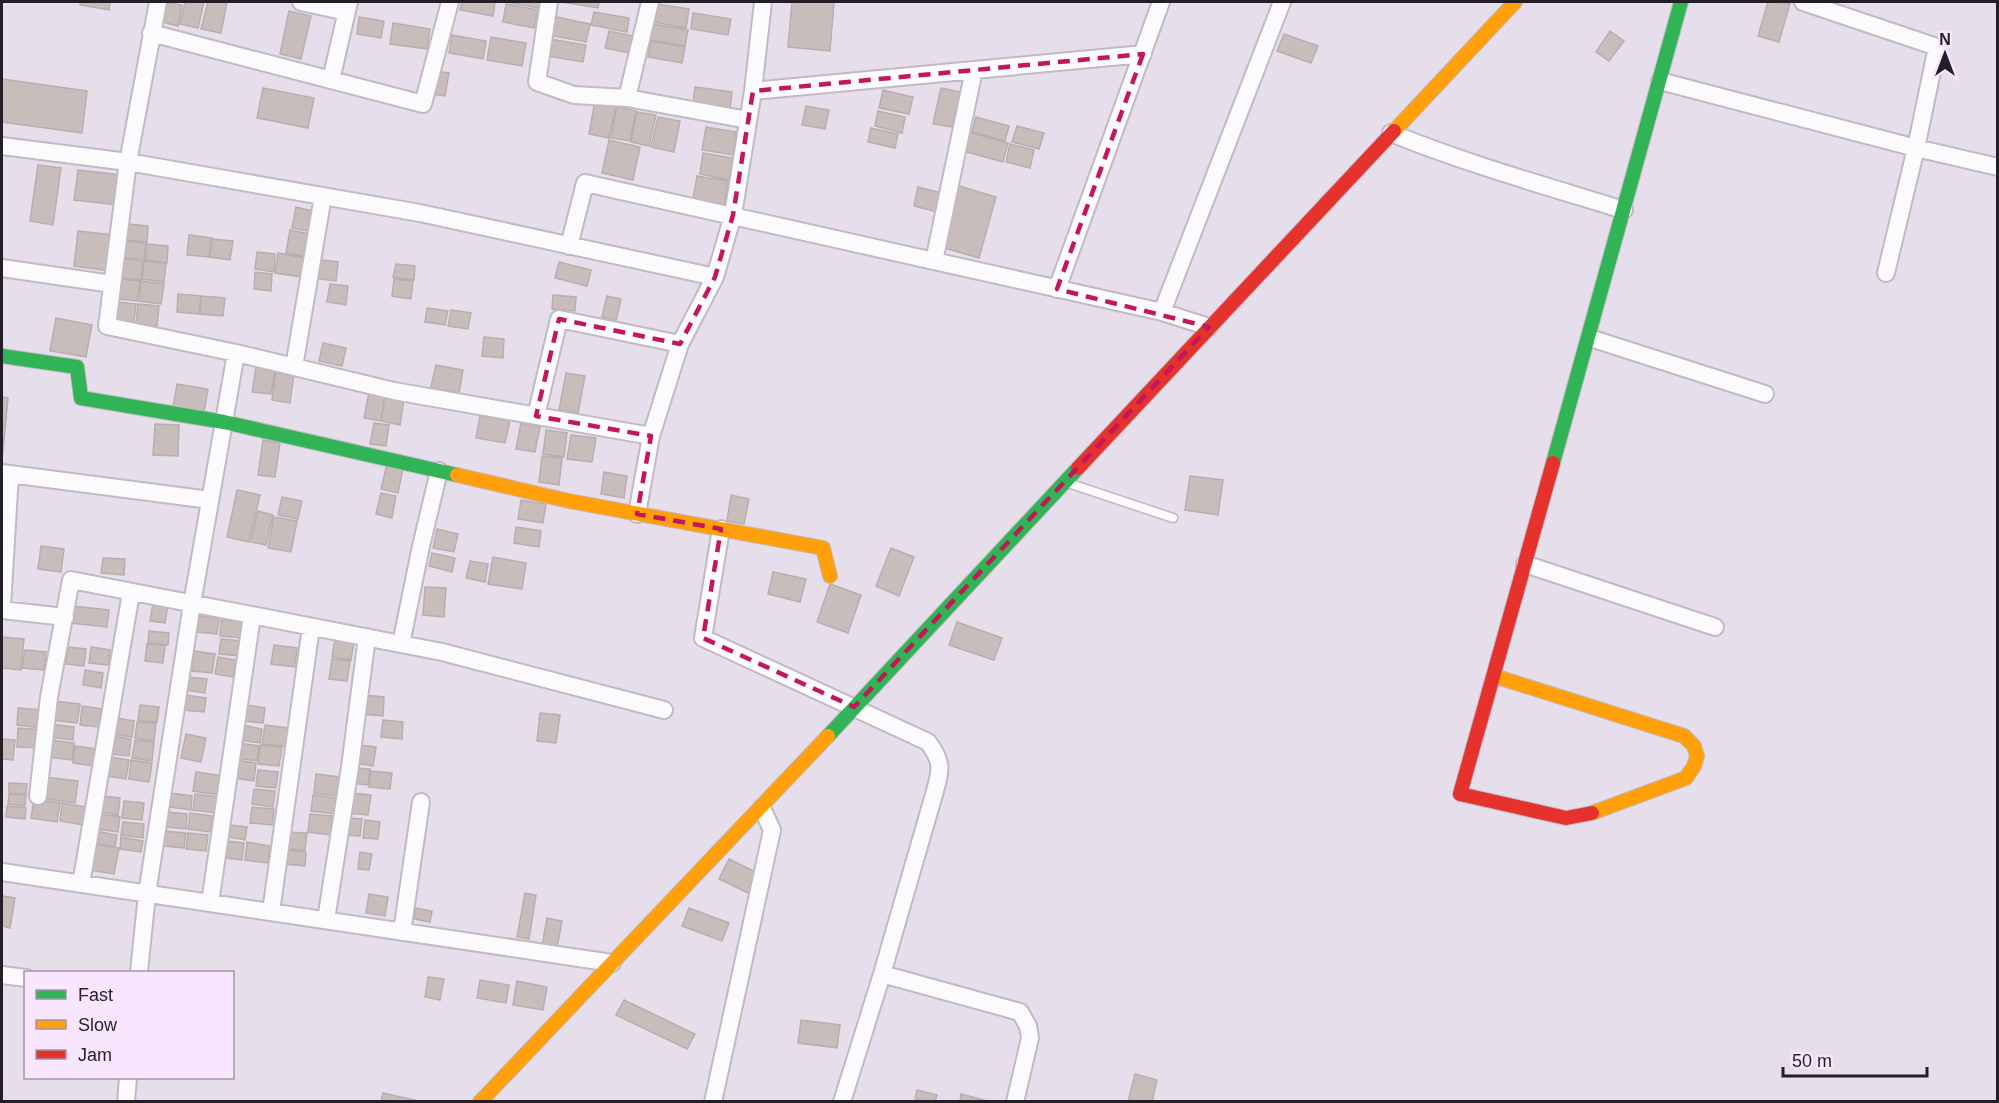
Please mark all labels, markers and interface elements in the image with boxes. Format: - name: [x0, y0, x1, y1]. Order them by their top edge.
- north arrow: [1915, 24, 1975, 84]
- text: N: [1939, 31, 1951, 48]
- legend: [24, 971, 234, 1079]
- text: Fast: [78, 985, 113, 1005]
- text: Slow: [78, 1015, 118, 1035]
- scale bar: [1783, 1040, 1927, 1078]
- text: Jam: [78, 1045, 112, 1065]
- text: 50 m: [1792, 1051, 1832, 1071]

